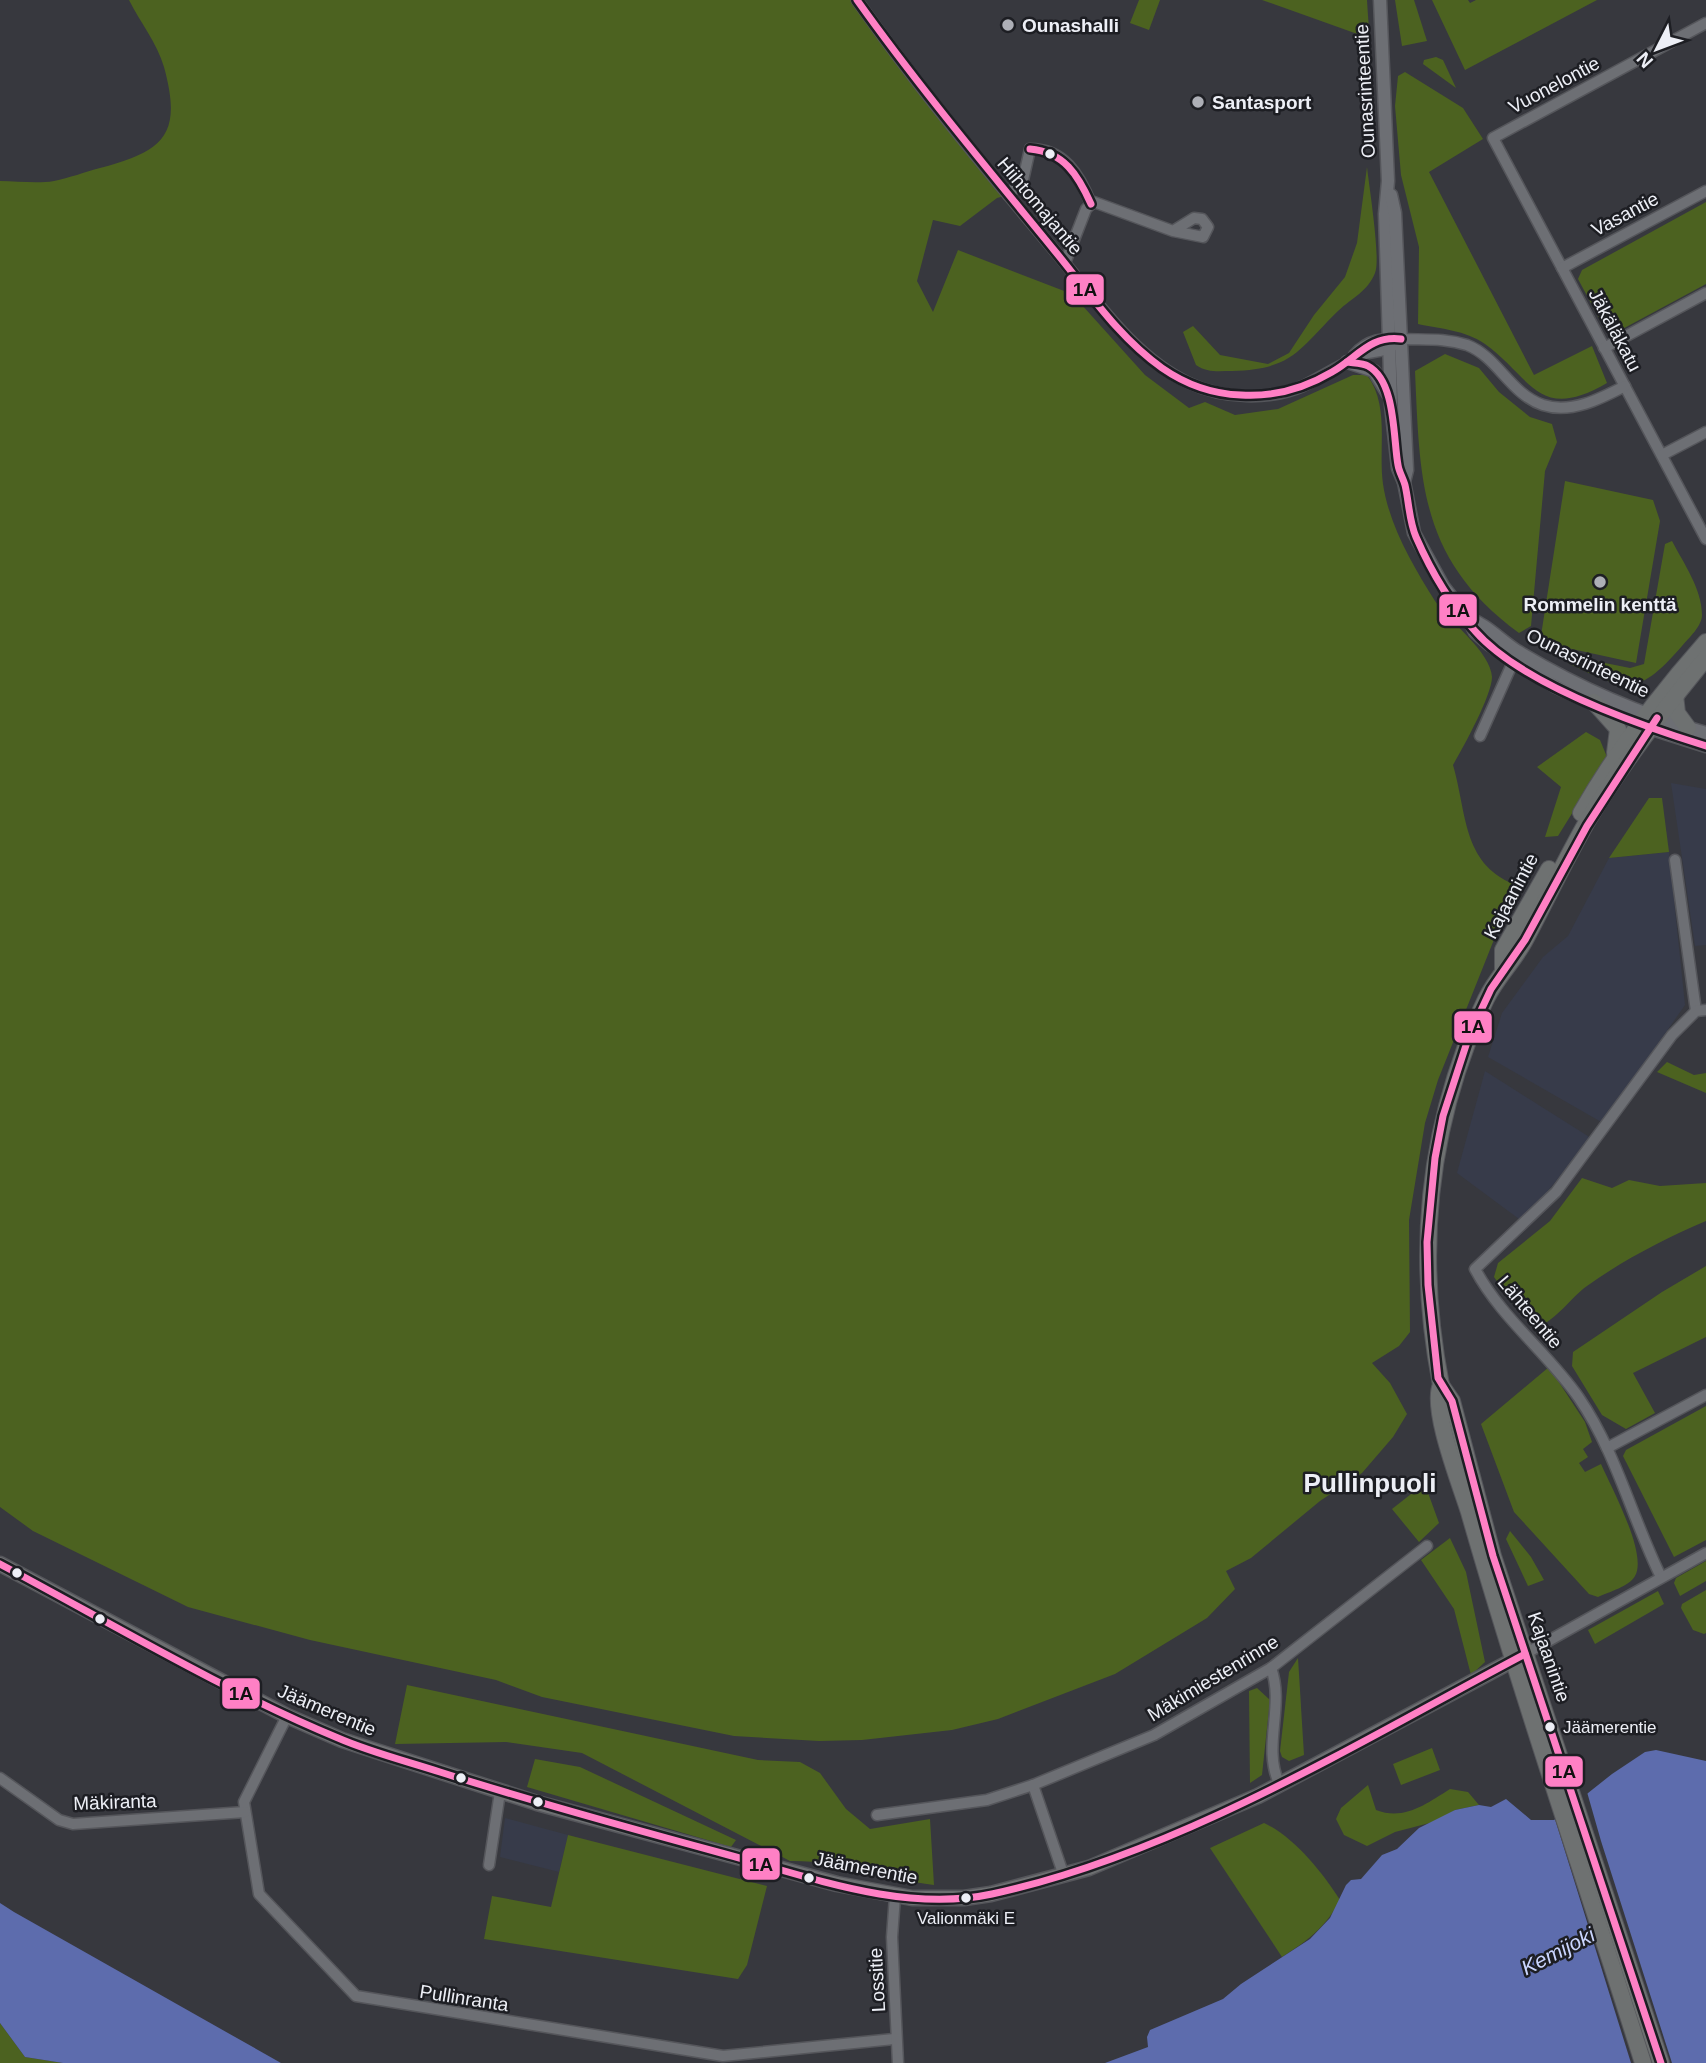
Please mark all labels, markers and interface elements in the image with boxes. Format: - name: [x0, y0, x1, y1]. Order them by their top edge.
- north arrow: [1622, 14, 1692, 84]
- place label: Ounashalli: [1022, 15, 1119, 36]
- marker: Ounashalli: [1000, 17, 1016, 33]
- street label: Ounasrinteentie: [1351, 23, 1379, 159]
- text: N: [1632, 48, 1657, 72]
- street label: Vuonelontie: [1505, 52, 1603, 118]
- place label: Santasport: [1212, 92, 1312, 113]
- marker: Santasport: [1190, 94, 1206, 110]
- unlabelled marker: [1043, 147, 1057, 161]
- street label: Hiihtomajantie: [993, 153, 1087, 259]
- street label: Vasantie: [1588, 188, 1662, 240]
- line badge: 1A: [1065, 273, 1105, 306]
- text: 1A: [1073, 279, 1097, 300]
- street label: Jäkäläkatu: [1584, 285, 1646, 375]
- marker: Rommelin kenttä: [1592, 574, 1608, 590]
- line badge: 1A: [1438, 593, 1478, 627]
- place label: Rommelin kenttä: [1523, 594, 1677, 615]
- text: 1A: [1446, 600, 1470, 621]
- street label: Ounasrinteentie: [1523, 624, 1653, 702]
- street label: Kajaanintie: [1480, 850, 1542, 942]
- line badge: 1A: [1453, 1010, 1493, 1044]
- text: 1A: [1461, 1016, 1485, 1037]
- street label: Lähteentie: [1493, 1271, 1567, 1353]
- district label: Pullinpuoli: [1304, 1468, 1436, 1498]
- unlabelled marker: [10, 1566, 24, 1580]
- street label: Kajaanintie: [1524, 1609, 1574, 1705]
- unlabelled marker: [93, 1612, 107, 1626]
- street label: Mäkimiestenrinne: [1144, 1631, 1282, 1725]
- line badge: 1A: [221, 1677, 261, 1710]
- street label: Jäämerentie: [275, 1680, 379, 1740]
- text: 1A: [229, 1683, 253, 1704]
- place label: Jäämerentie: [1563, 1718, 1657, 1737]
- marker: Jäämerentie: [1543, 1720, 1557, 1734]
- line badge: 1A: [1544, 1755, 1584, 1788]
- text: 1A: [1552, 1761, 1576, 1782]
- unlabelled marker: [454, 1771, 468, 1785]
- street label: Mäkiranta: [73, 1790, 157, 1814]
- unlabelled marker: [531, 1795, 545, 1809]
- line badge: 1A: [741, 1847, 781, 1881]
- street label: Jäämerentie: [813, 1848, 919, 1888]
- text: 1A: [749, 1854, 773, 1875]
- unlabelled marker: [802, 1871, 816, 1885]
- marker: Valionmäki E: [959, 1891, 973, 1905]
- place label: Valionmäki E: [917, 1909, 1015, 1928]
- water label: Kemijoki: [1517, 1922, 1600, 1979]
- street label: Lossitie: [865, 1947, 889, 2013]
- street label: Pullinranta: [418, 1981, 510, 2015]

